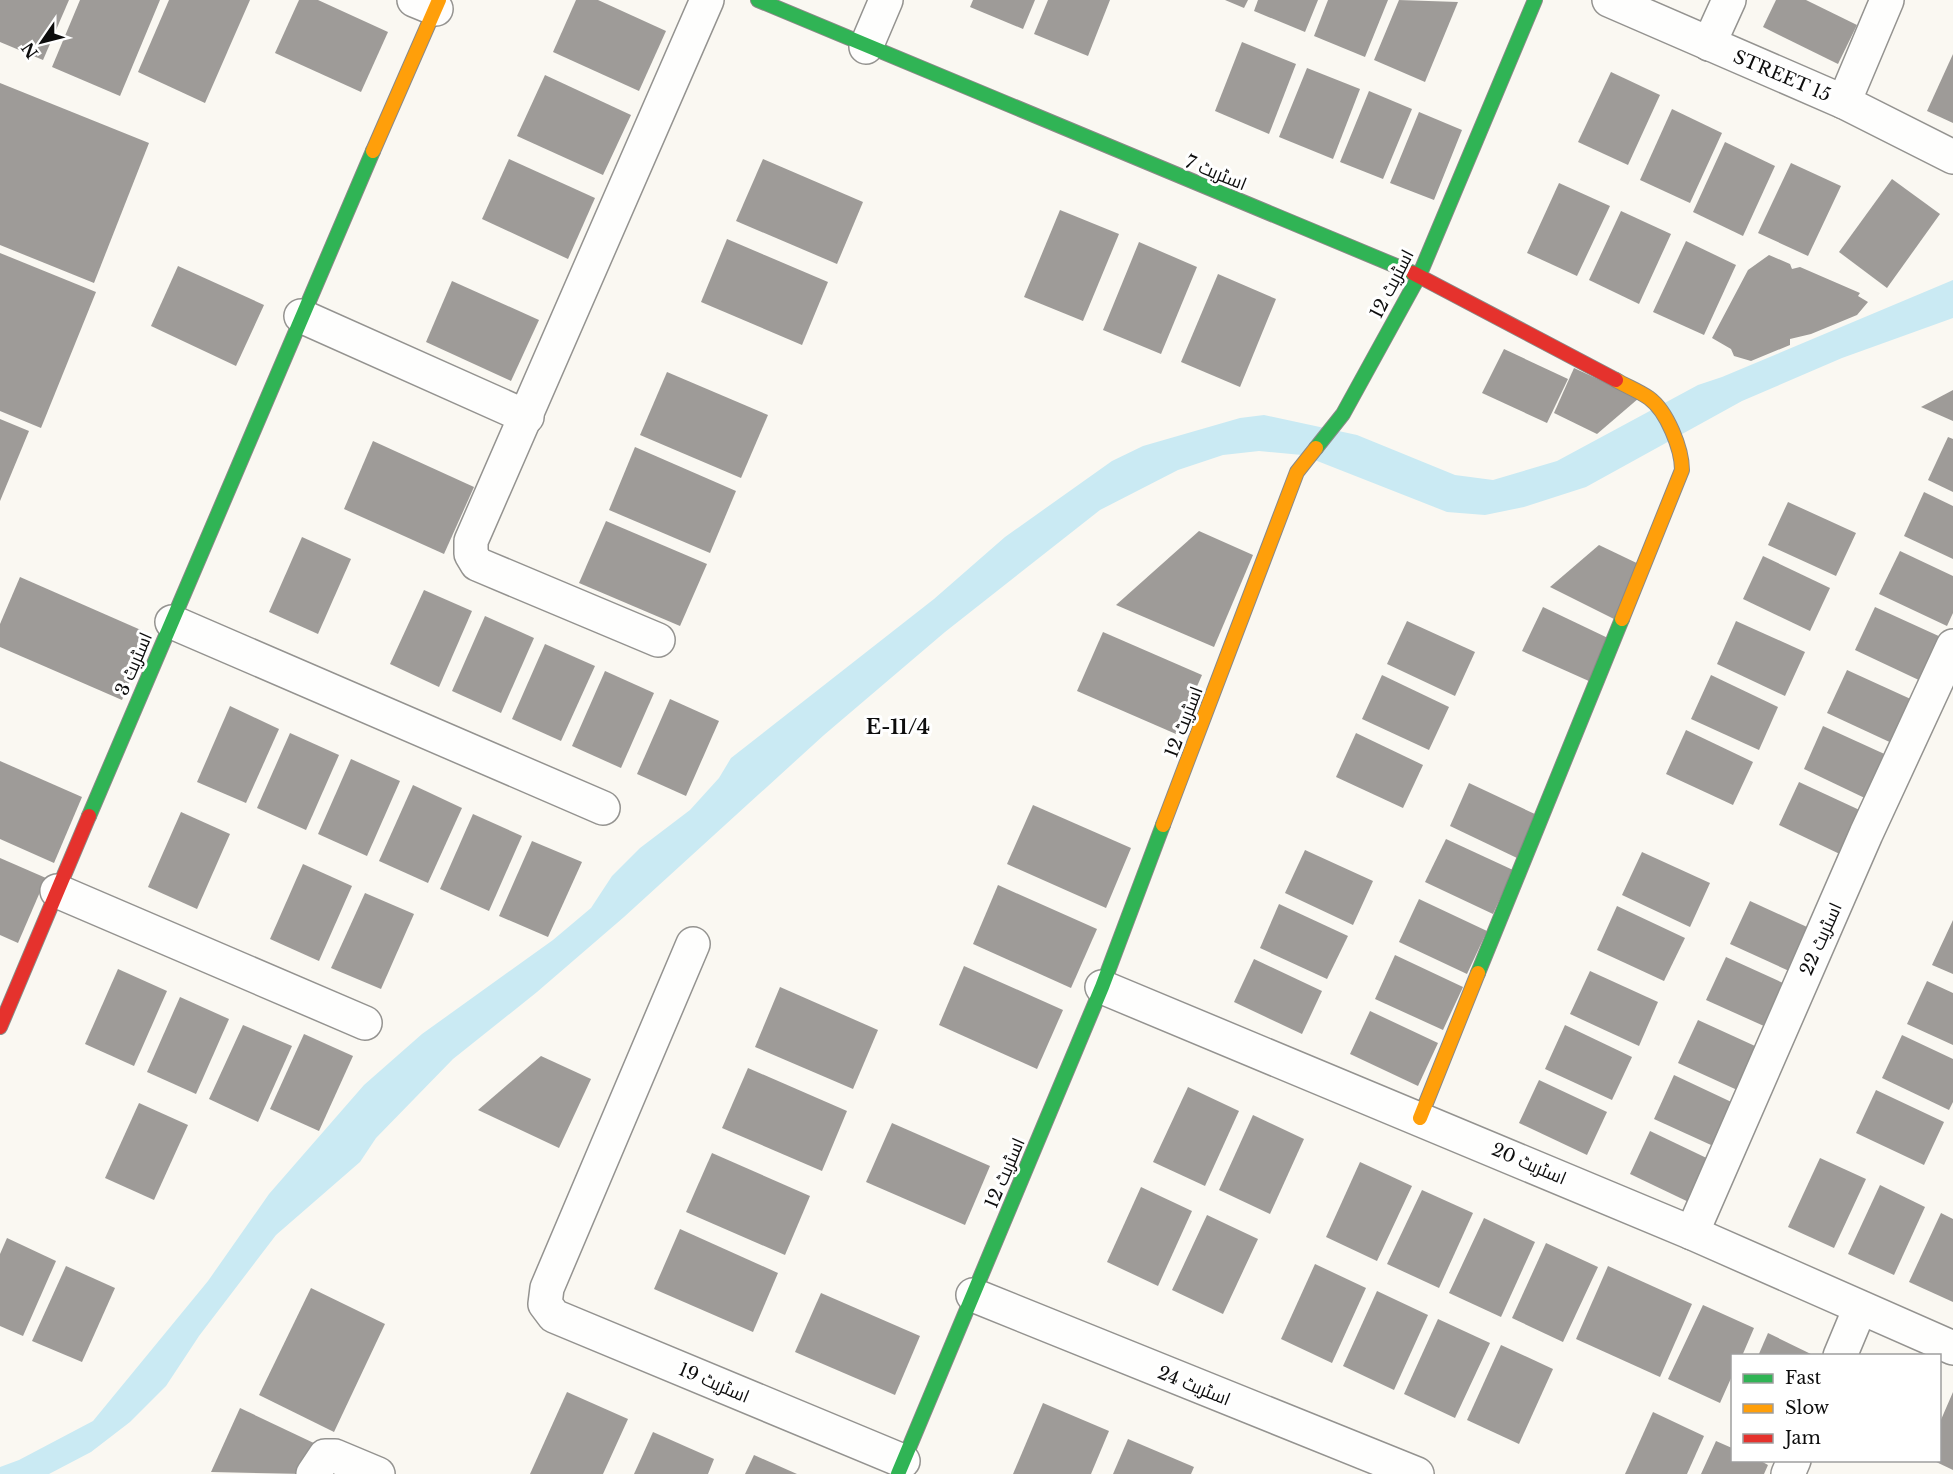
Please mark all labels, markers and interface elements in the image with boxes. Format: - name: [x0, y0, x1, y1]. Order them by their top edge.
- north arrow: [12, 12, 72, 72]
- text: N: [17, 39, 42, 63]
- street label: STREET 15: [1730, 46, 1834, 106]
- street label: اسٹریٹ 7: [1182, 151, 1250, 195]
- street label: اسٹریٹ 12: [1365, 246, 1419, 322]
- street label: اسٹریٹ 3: [111, 629, 157, 699]
- street label: اسٹریٹ 12: [1160, 683, 1208, 761]
- district label: E-11/4: [866, 715, 930, 739]
- street label: اسٹریٹ 22: [1795, 899, 1847, 979]
- street label: اسٹریٹ 12: [980, 1135, 1030, 1211]
- street label: اسٹریٹ 20: [1488, 1138, 1570, 1190]
- legend: [1731, 1354, 1941, 1462]
- street label: اسٹریٹ 19: [675, 1358, 753, 1408]
- street label: اسٹریٹ 24: [1154, 1361, 1234, 1411]
- text: Fast: [1785, 1367, 1822, 1389]
- text: Slow: [1785, 1397, 1830, 1419]
- text: Jam: [1783, 1427, 1821, 1449]

